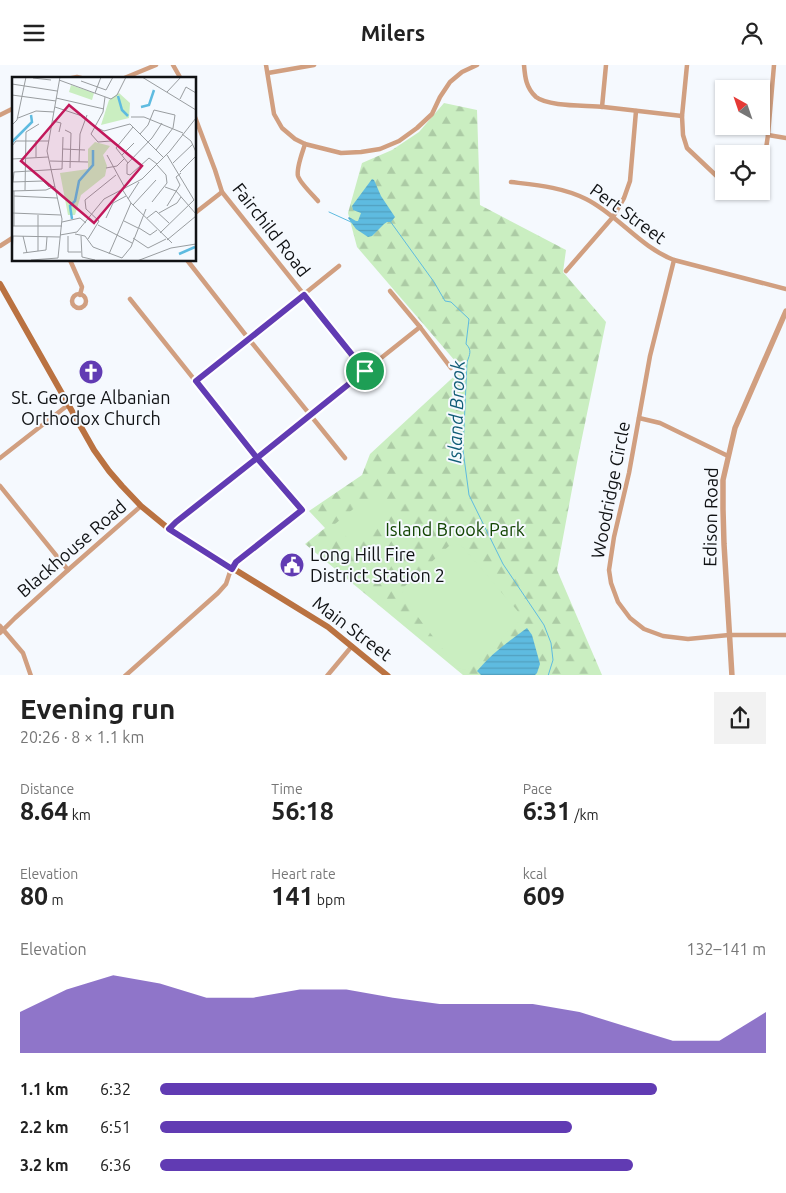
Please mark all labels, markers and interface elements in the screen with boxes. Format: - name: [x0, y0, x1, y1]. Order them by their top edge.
- icon: menu: [20, 19, 48, 47]
- icon: person: [738, 19, 766, 47]
- text: Milers: [361, 20, 425, 45]
- inset map: [12, 77, 196, 261]
- north arrow: [715, 80, 770, 135]
- map controls: [715, 80, 770, 200]
- button: locate: [715, 145, 770, 200]
- street label: Fairchild Road: [229, 179, 314, 280]
- street label: Pert Street: [587, 179, 670, 247]
- pin: [344, 350, 386, 392]
- icon: arrive: [351, 357, 379, 385]
- church icon: St. George Albanian Orthodox Church: [78, 359, 104, 385]
- water label: Island Brook: [443, 360, 469, 464]
- place label: St. George Albanian Orthodox Church: [11, 387, 171, 428]
- street label: Woodridge Circle: [587, 420, 633, 560]
- street label: Edison Road: [699, 467, 721, 567]
- street label: Blackhouse Road: [13, 496, 130, 601]
- park label: Island Brook Park: [385, 519, 525, 539]
- place label: Long Hill Fire District Station 2: [310, 544, 445, 585]
- public building icon: Long Hill Fire District Station 2: [279, 552, 305, 578]
- street label: Main Street: [309, 592, 396, 664]
- button: share: [714, 692, 766, 744]
- text: Evening run: [20, 693, 175, 724]
- text: 20:26 · 8 × 1.1 km: [20, 728, 144, 746]
- text: Distance: [20, 781, 74, 797]
- text: Time: [271, 781, 303, 797]
- text: Pace: [523, 781, 552, 797]
- text: 8.64: [20, 797, 68, 825]
- text: 56:18: [271, 797, 334, 825]
- text: 6:31: [523, 797, 571, 825]
- text: km: [68, 807, 91, 823]
- text: /km: [571, 807, 599, 823]
- text: Elevation: [20, 866, 78, 882]
- text: Heart rate: [271, 866, 336, 882]
- text: kcal: [523, 866, 547, 882]
- text: 80: [20, 882, 48, 910]
- text: 141: [271, 882, 314, 910]
- text: 609: [523, 882, 565, 910]
- text: m: [48, 892, 64, 908]
- text: bpm: [314, 892, 345, 908]
- text: Elevation: [20, 940, 87, 958]
- text: 132–141 m: [686, 940, 766, 958]
- text: 1.1 km: [20, 1080, 69, 1098]
- text: 6:32: [100, 1080, 131, 1098]
- text: 2.2 km: [20, 1118, 69, 1136]
- text: 6:51: [100, 1118, 131, 1136]
- text: 3.2 km: [20, 1156, 69, 1174]
- text: 6:36: [100, 1156, 131, 1174]

